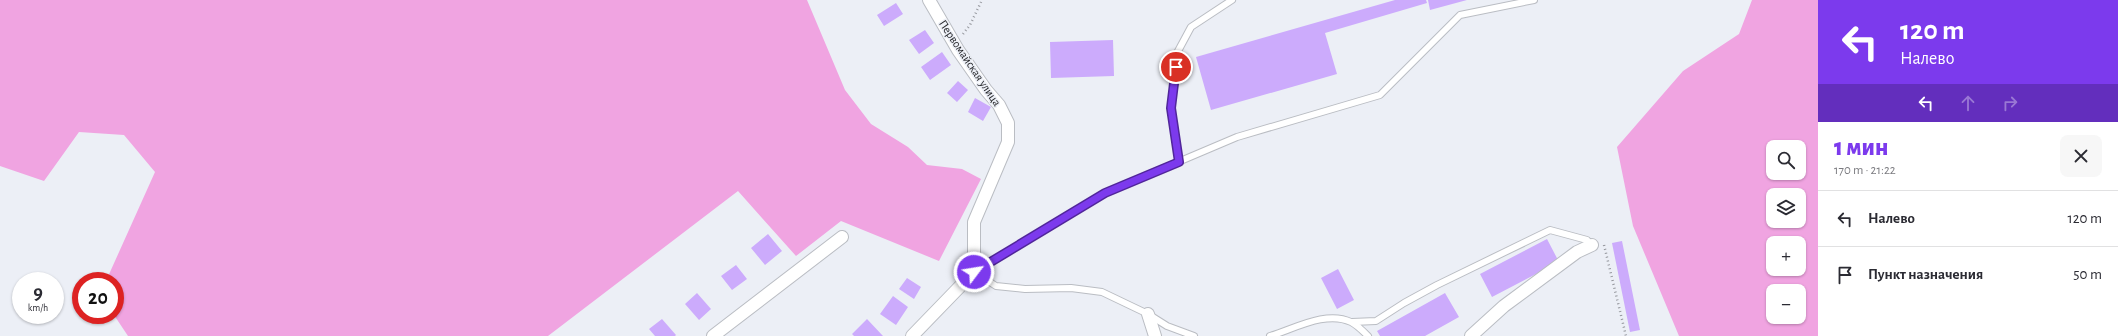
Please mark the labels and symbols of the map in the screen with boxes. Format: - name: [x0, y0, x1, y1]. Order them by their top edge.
- street label: Первомайская улица: [936, 18, 1004, 109]
- pin: [1159, 50, 1193, 84]
- position arrow: [953, 251, 995, 293]
- speed limit sign: 20: [72, 272, 124, 324]

